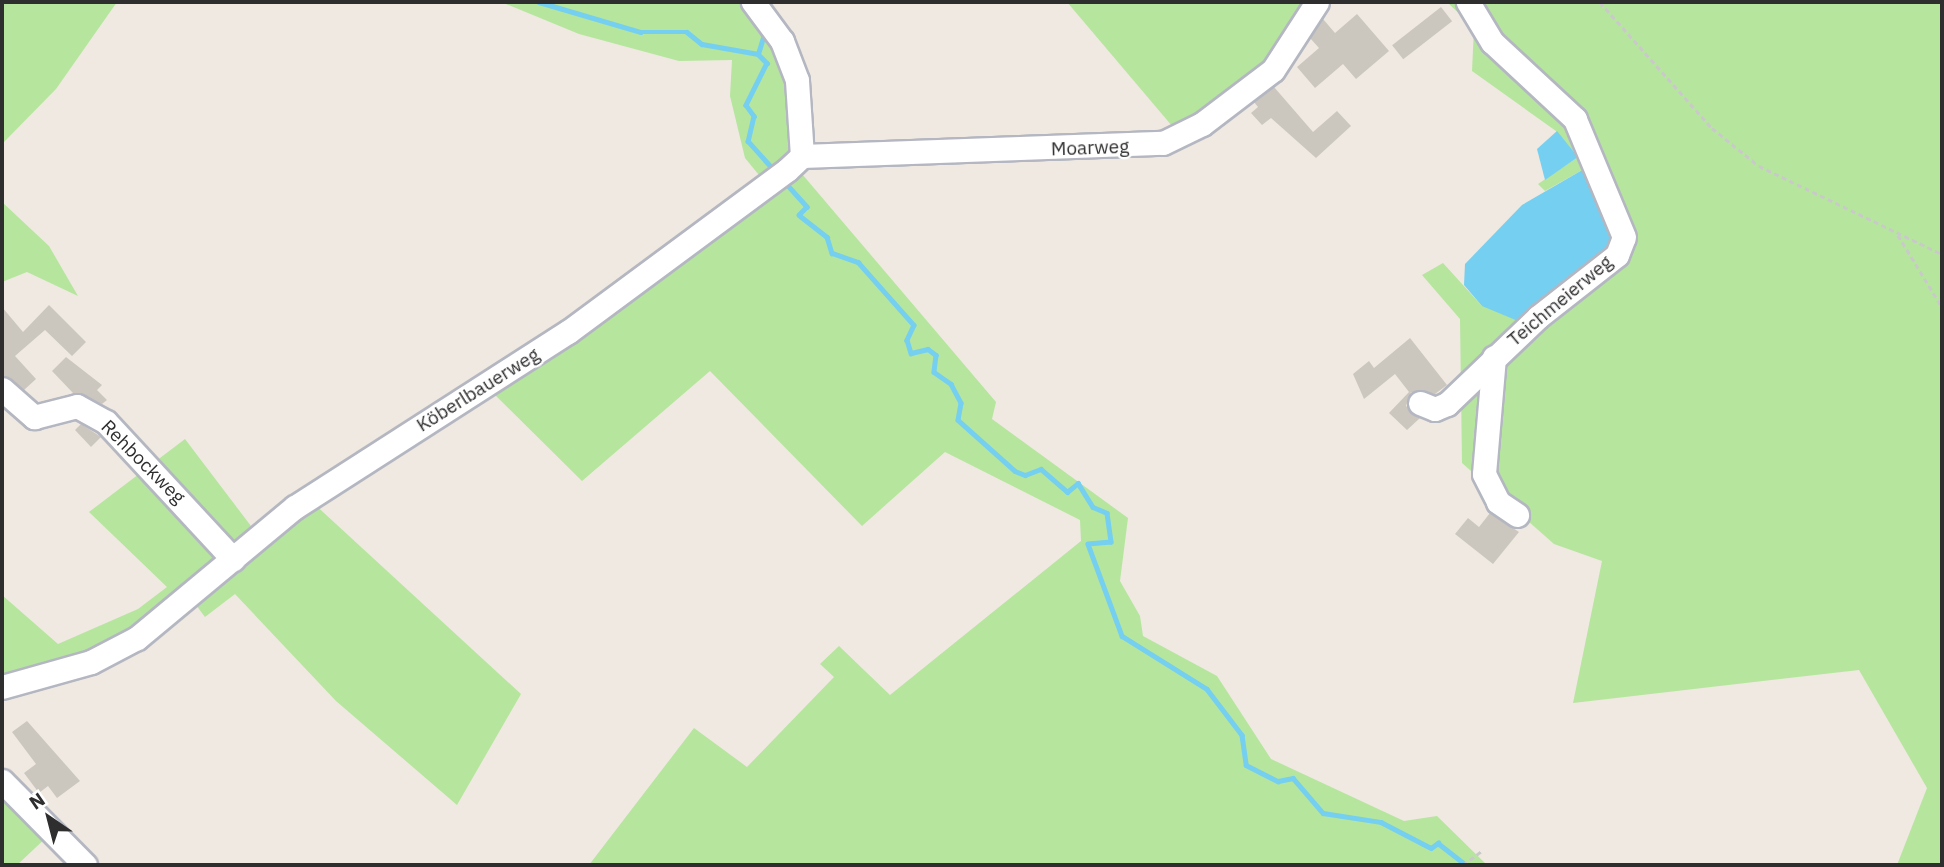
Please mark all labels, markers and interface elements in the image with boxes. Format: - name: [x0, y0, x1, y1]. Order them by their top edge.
- street label: Moarweg: [1051, 135, 1129, 161]
- street label: Teichmeierweg: [1503, 251, 1617, 351]
- street label: Köberlbauerweg: [413, 343, 543, 437]
- street label: Rehbockweg: [96, 415, 190, 509]
- north arrow: [14, 783, 84, 853]
- text: N: [24, 787, 49, 815]

